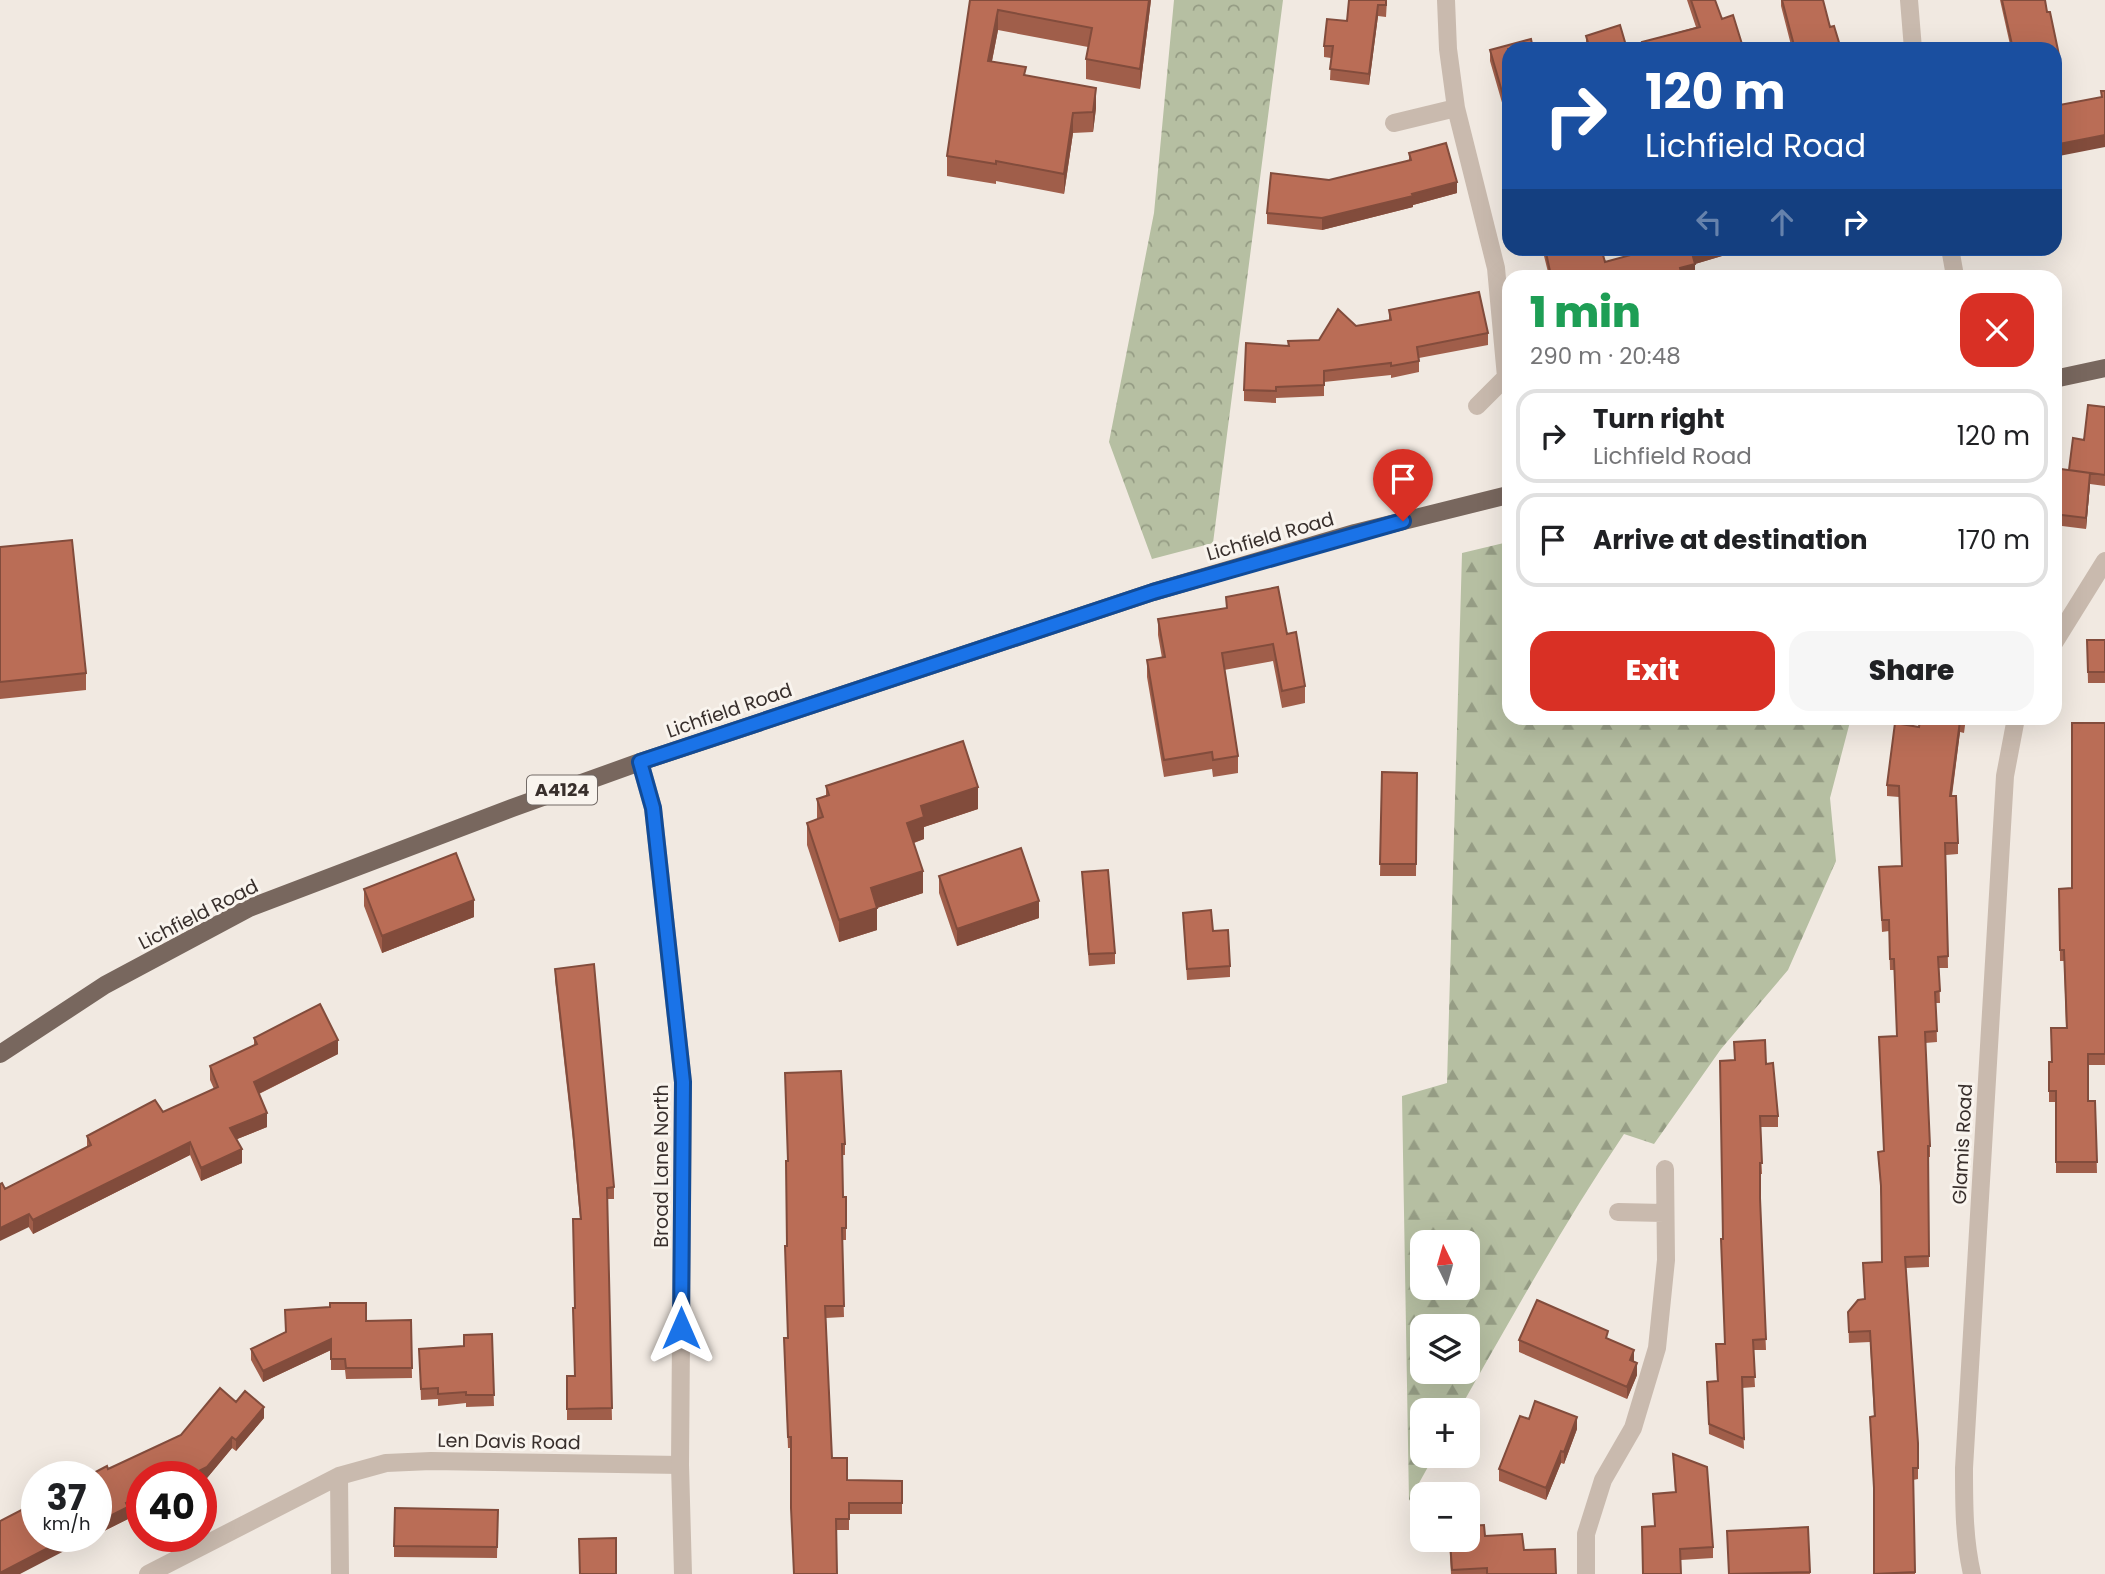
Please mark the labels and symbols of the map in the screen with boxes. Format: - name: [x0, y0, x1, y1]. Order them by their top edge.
- pin: [1373, 449, 1433, 521]
- street label: Lichfield Road: [1203, 505, 1337, 568]
- street label: Lichfield Road: [663, 676, 796, 745]
- road number: A4124: [527, 776, 597, 804]
- street label: Lichfield Road: [134, 873, 263, 956]
- street label: Glamis Road: [1946, 1083, 1979, 1205]
- street label: Broad Lane North: [648, 1084, 675, 1248]
- north arrow: [1410, 1230, 1480, 1300]
- position arrow: [644, 1291, 718, 1365]
- street label: Len Davis Road: [437, 1427, 581, 1456]
- speed limit sign: 40: [126, 1461, 217, 1552]

